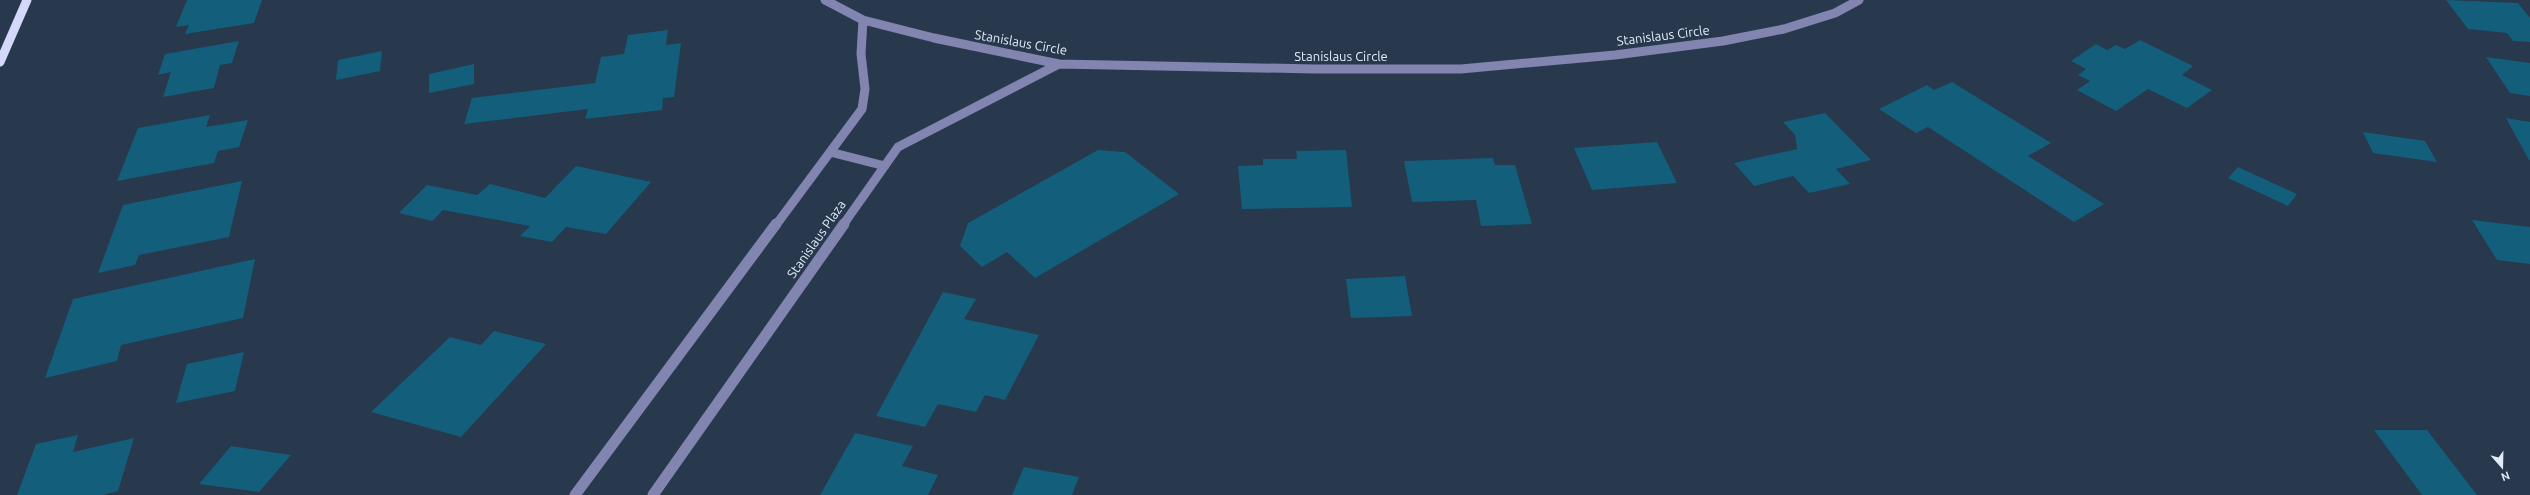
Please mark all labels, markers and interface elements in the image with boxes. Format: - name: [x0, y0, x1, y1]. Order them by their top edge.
- street label: Stanislaus Circle: [1616, 22, 1710, 48]
- street label: Stanislaus Circle: [974, 27, 1068, 57]
- street label: Stanislaus Circle: [1294, 49, 1388, 63]
- street label: Stanislaus Plaza: [784, 198, 848, 280]
- north arrow: [2482, 447, 2522, 487]
- text: N: [2500, 469, 2511, 483]

